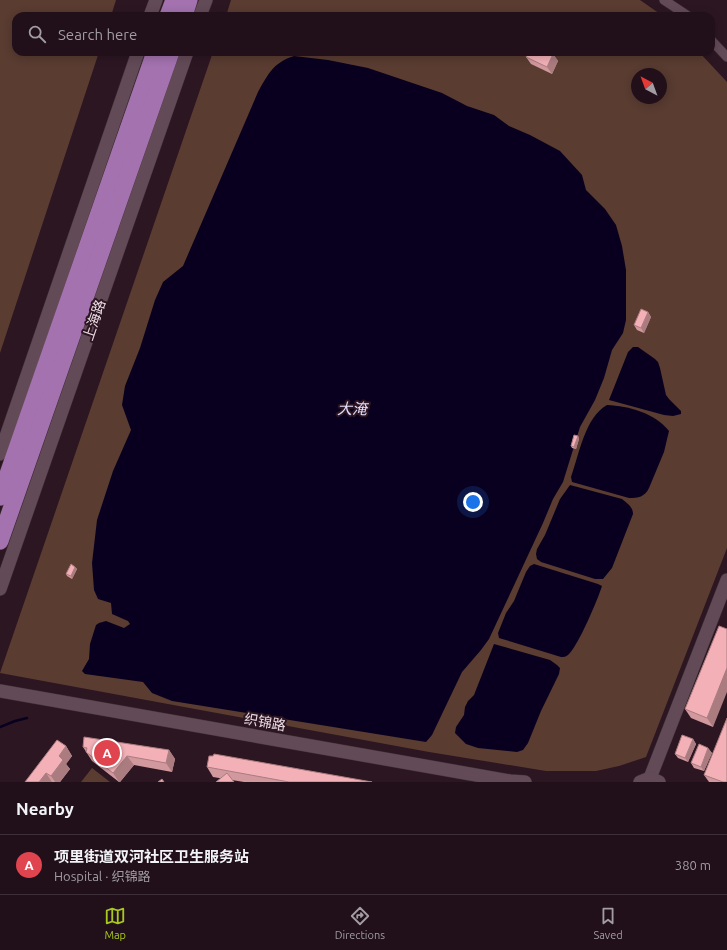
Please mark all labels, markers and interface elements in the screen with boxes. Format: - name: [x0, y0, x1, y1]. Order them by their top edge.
- search box: [12, 12, 715, 56]
- icon: search: [26, 23, 48, 45]
- text: Search here: [58, 26, 137, 43]
- north arrow: [631, 68, 667, 104]
- street label: 上海路: [80, 298, 108, 342]
- water label: 大淹: [337, 400, 370, 417]
- your location: [463, 492, 483, 512]
- street label: 织锦路: [243, 710, 287, 734]
- pin: A: [94, 738, 120, 768]
- text: Nearby: [16, 799, 74, 818]
- text: 项里街道双河社区卫生服务站: [54, 848, 249, 865]
- text: A: [24, 858, 34, 872]
- text: 380 m: [675, 858, 711, 872]
- text: Hospital · 织锦路: [54, 869, 150, 883]
- tab: Map: [104, 905, 126, 941]
- tab: Directions: [335, 905, 385, 941]
- tab: Saved: [593, 905, 623, 941]

